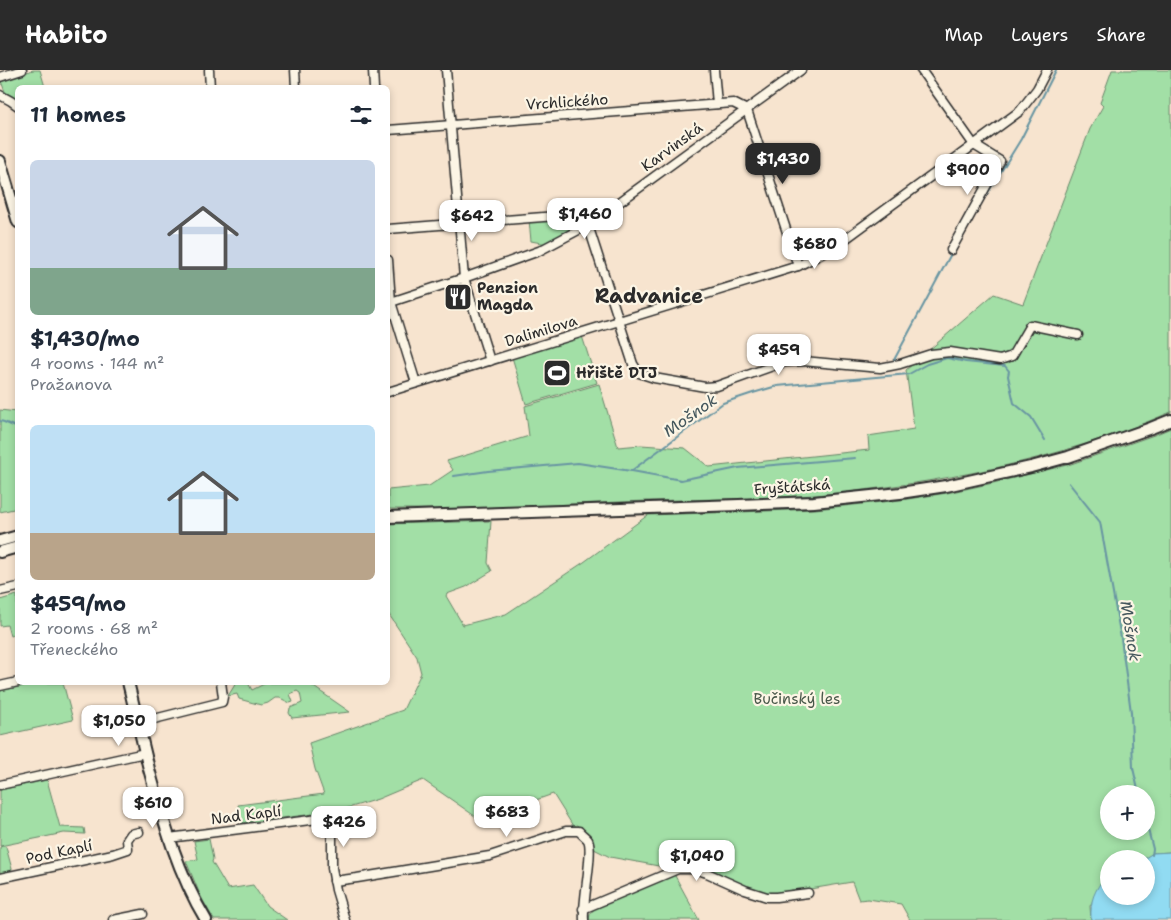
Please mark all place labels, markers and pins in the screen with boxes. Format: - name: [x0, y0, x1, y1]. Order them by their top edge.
- pin: $1,430: [742, 142, 824, 185]
- pin: $900: [938, 154, 998, 196]
- pin: $1,460: [544, 198, 626, 240]
- pin: $642: [442, 200, 502, 242]
- pin: $680: [785, 228, 845, 270]
- place label: Penzion Magda: [477, 278, 538, 315]
- restaurant icon: Penzion Magda: [443, 282, 473, 312]
- pin: $459: [749, 334, 809, 376]
- sports icon: Hřiště DTJ: [542, 358, 572, 388]
- place label: Hřiště DTJ: [576, 363, 658, 383]
- pin: $1,050: [78, 704, 160, 747]
- pin: $610: [123, 786, 183, 829]
- pin: $683: [477, 796, 537, 838]
- pin: $426: [314, 806, 374, 848]
- pin: $1,040: [656, 840, 738, 882]

